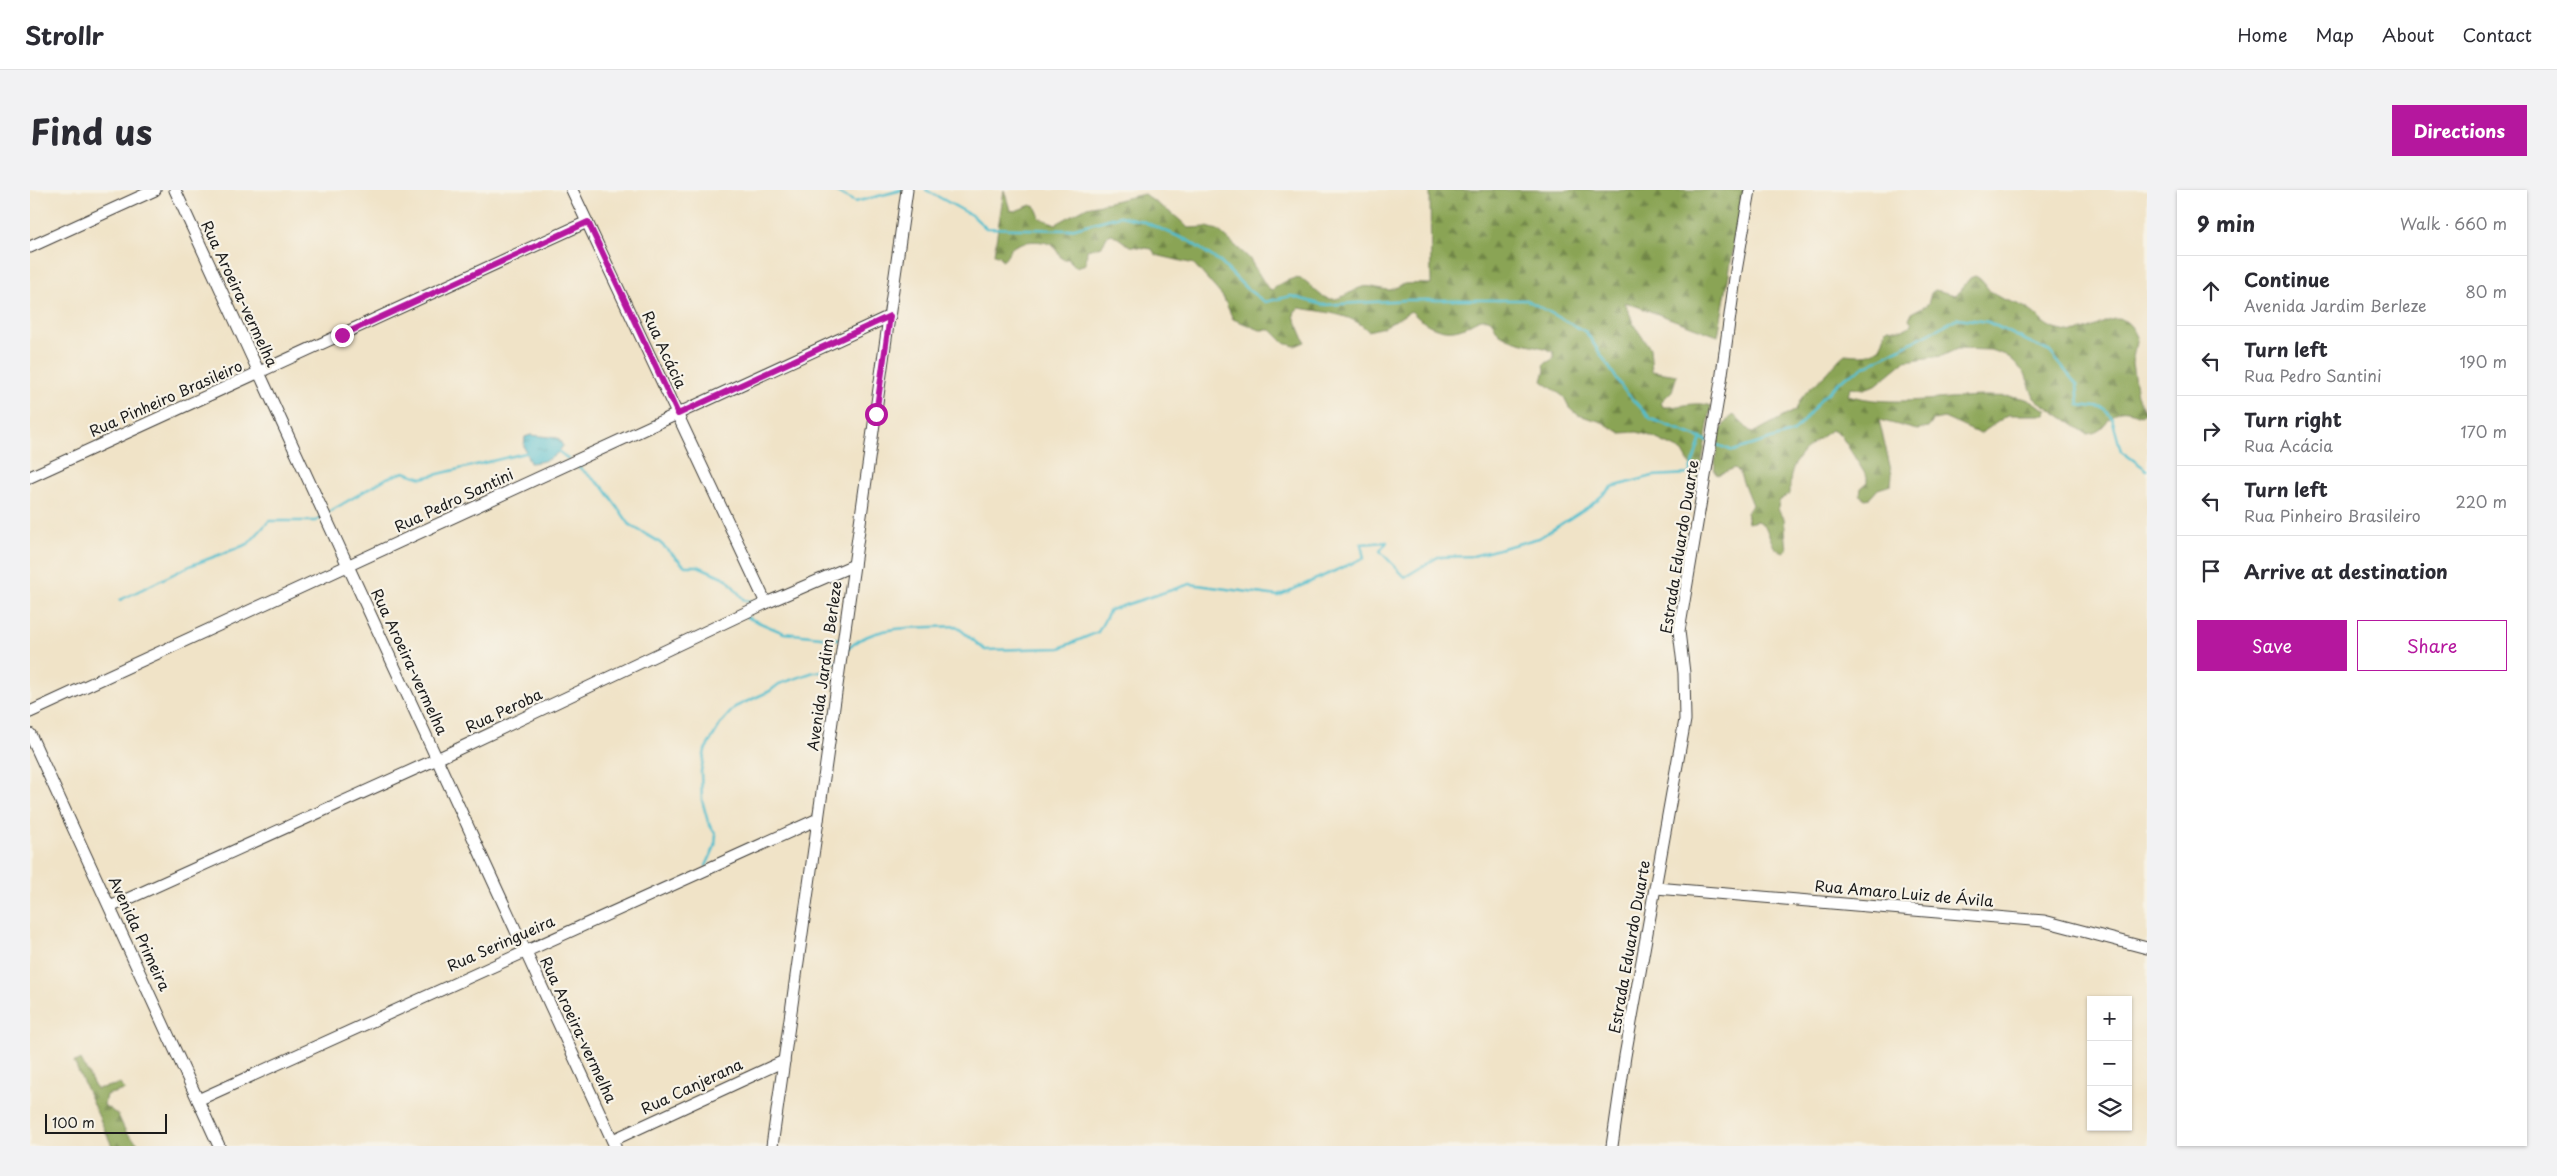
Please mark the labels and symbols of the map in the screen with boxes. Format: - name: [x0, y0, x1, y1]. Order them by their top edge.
- street label: Rua Aroeira-vermelha: [196, 216, 285, 371]
- street label: Rua Acácia: [637, 307, 694, 393]
- route end: [331, 324, 354, 347]
- street label: Rua Pinheiro Brasileiro: [85, 353, 246, 442]
- route start: [865, 403, 888, 426]
- street label: Estrada Eduardo Duarte: [1653, 458, 1704, 635]
- street label: Rua Pedro Santini: [390, 462, 517, 537]
- street label: Avenida Jardim Berleze: [800, 579, 847, 752]
- street label: Rua Aroeira-vermelha: [366, 584, 455, 739]
- street label: Rua Peroba: [461, 682, 546, 737]
- street label: Estrada Eduardo Duarte: [1602, 858, 1655, 1035]
- street label: Avenida Primeira: [104, 872, 177, 995]
- street label: Rua Amaro Luiz de Ávila: [1814, 873, 1995, 912]
- street label: Rua Seringueira: [443, 908, 558, 977]
- street label: Rua Aroeira-vermelha: [535, 952, 624, 1107]
- street label: Rua Canjerana: [637, 1052, 746, 1119]
- scale bar: [45, 1111, 168, 1134]

